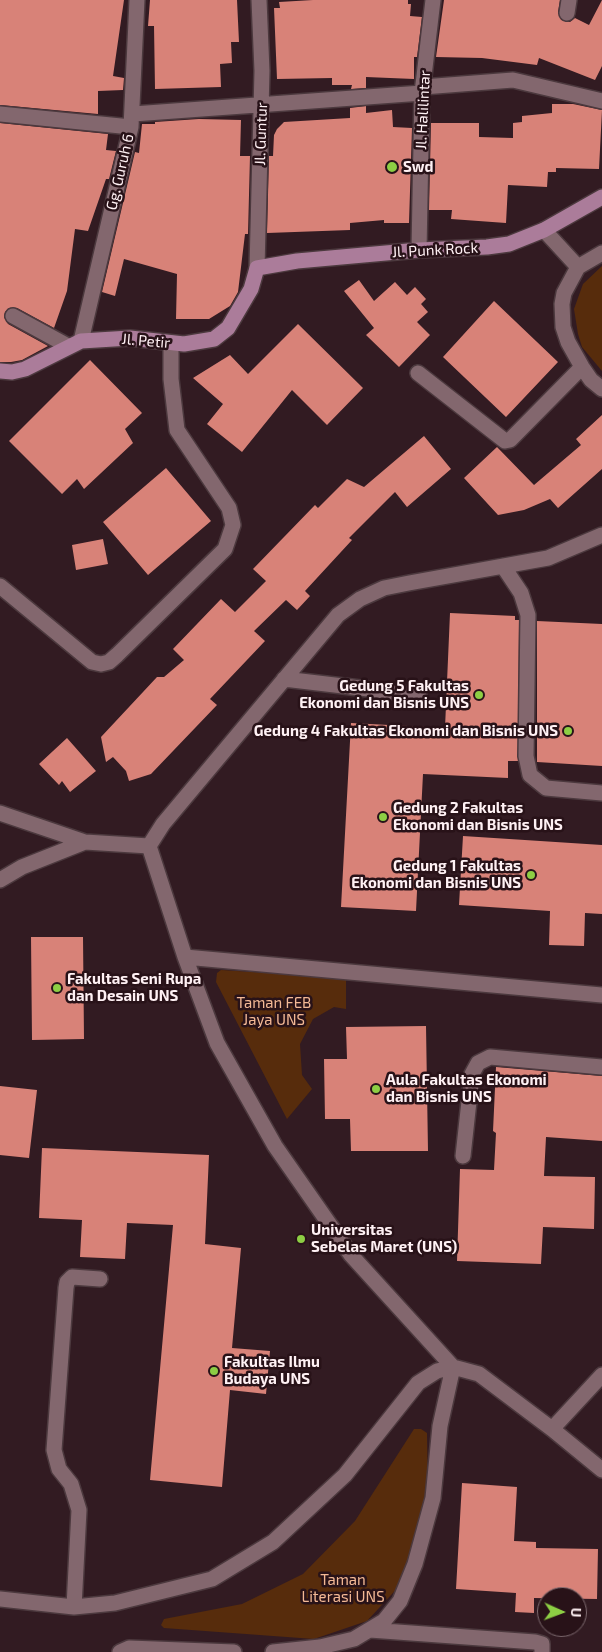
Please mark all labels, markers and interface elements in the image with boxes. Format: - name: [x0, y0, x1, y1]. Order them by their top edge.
- street label: Jl. Halilintar: [412, 70, 434, 150]
- street label: Jl. Guntur: [251, 102, 271, 166]
- street label: Gg. Guruh 6: [102, 132, 138, 212]
- place label: Swd: [403, 158, 433, 176]
- marker: Swd: [385, 160, 399, 174]
- street label: Jl. Punk Rock: [392, 239, 478, 261]
- street label: Jl. Petir: [121, 330, 171, 352]
- place label: Gedung 5 Fakultas Ekonomi dan Bisnis UNS: [299, 677, 469, 712]
- marker: Gedung 5 Fakultas Ekonomi dan Bisnis UNS: [473, 689, 485, 701]
- place label: Gedung 4 Fakultas Ekonomi dan Bisnis UNS: [254, 722, 558, 740]
- marker: Gedung 4 Fakultas Ekonomi dan Bisnis UNS: [562, 725, 574, 737]
- place label: Gedung 2 Fakultas Ekonomi dan Bisnis UNS: [393, 799, 563, 834]
- marker: Gedung 2 Fakultas Ekonomi dan Bisnis UNS: [377, 811, 389, 823]
- place label: Gedung 1 Fakultas Ekonomi dan Bisnis UNS: [351, 857, 521, 892]
- marker: Gedung 1 Fakultas Ekonomi dan Bisnis UNS: [525, 869, 537, 881]
- place label: Fakultas Seni Rupa dan Desain UNS: [67, 970, 201, 1005]
- marker: Fakultas Seni Rupa dan Desain UNS: [51, 982, 63, 994]
- park label: Taman FEB Jaya UNS: [237, 994, 311, 1029]
- place label: Aula Fakultas Ekonomi dan Bisnis UNS: [386, 1071, 547, 1106]
- marker: Aula Fakultas Ekonomi dan Bisnis UNS: [370, 1083, 382, 1095]
- place label: Universitas Sebelas Maret (UNS): [311, 1221, 457, 1256]
- marker: Universitas Sebelas Maret (UNS): [295, 1233, 307, 1245]
- place label: Fakultas Ilmu Budaya UNS: [224, 1353, 320, 1388]
- marker: Fakultas Ilmu Budaya UNS: [208, 1365, 220, 1377]
- park label: Taman Literasi UNS: [301, 1571, 385, 1606]
- north arrow: [537, 1587, 587, 1637]
- text: U: [568, 1607, 585, 1618]

